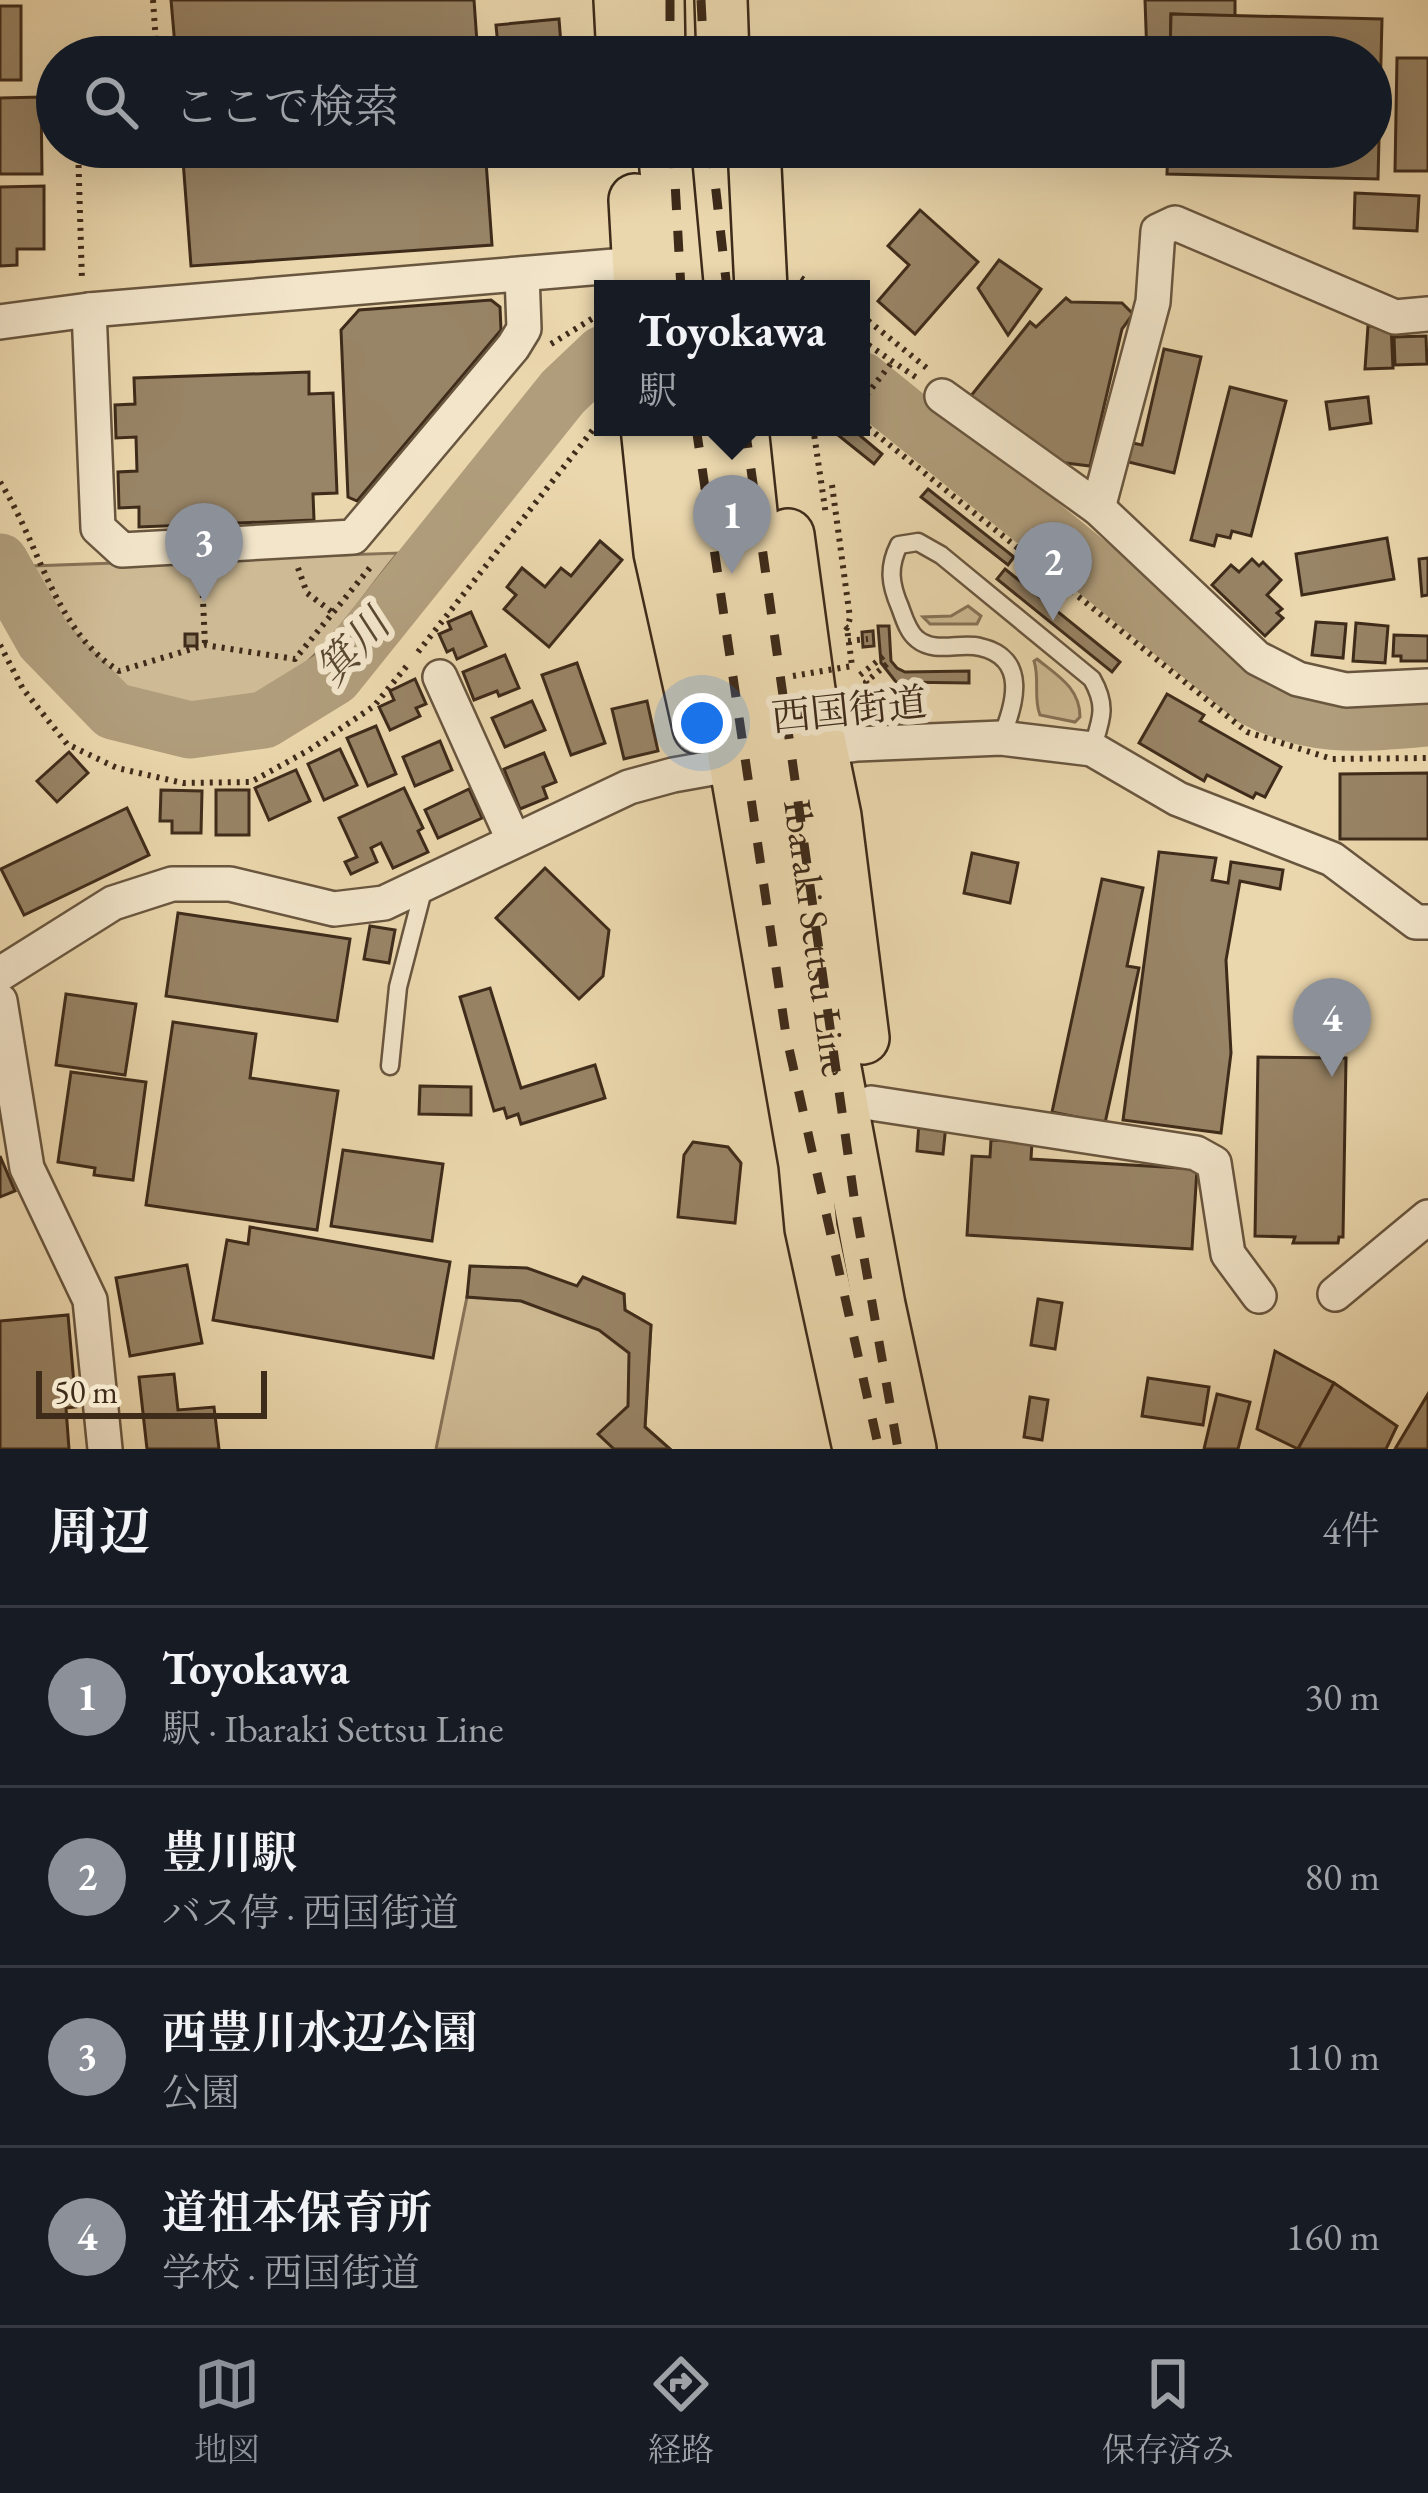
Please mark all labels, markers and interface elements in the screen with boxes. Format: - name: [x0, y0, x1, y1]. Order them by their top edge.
- search box: [36, 36, 1392, 168]
- icon: search: [78, 69, 144, 135]
- text: ここで検索: [174, 77, 399, 135]
- popup: [594, 280, 870, 436]
- text: Toyokawa: [638, 301, 826, 359]
- text: 駅: [638, 365, 677, 416]
- pin: 1: [693, 475, 771, 574]
- pin: 3: [165, 503, 243, 602]
- pin: 2: [1014, 522, 1092, 621]
- water label: 箕川: [304, 595, 404, 697]
- street label: 西国街道: [769, 676, 929, 743]
- your location: [672, 693, 732, 753]
- street label: Ibaraki Settsu Line: [772, 796, 862, 1080]
- pin: 4: [1293, 978, 1371, 1077]
- scale bar: [36, 1365, 267, 1418]
- text: 50 m: [54, 1370, 118, 1413]
- text: 周辺: [48, 1498, 150, 1564]
- text: 4件: [1322, 1505, 1380, 1556]
- text: Toyokawa: [162, 1639, 349, 1697]
- text: 1: [77, 1671, 97, 1722]
- text: 30 m: [1304, 1671, 1380, 1722]
- text: 駅 · Ibaraki Settsu Line: [162, 1703, 504, 1754]
- text: 豊川駅: [162, 1823, 297, 1881]
- text: 2: [77, 1851, 97, 1902]
- text: 80 m: [1304, 1851, 1380, 1902]
- text: バス停 · 西国街道: [162, 1887, 458, 1938]
- text: 西豊川水辺公園: [162, 2003, 477, 2061]
- text: 3: [77, 2031, 97, 2082]
- text: 110 m: [1286, 2031, 1380, 2082]
- text: 公園: [162, 2067, 240, 2118]
- text: 道祖本保育所: [162, 2183, 432, 2241]
- text: 4: [77, 2211, 97, 2262]
- text: 160 m: [1286, 2211, 1380, 2262]
- text: 学校 · 西国街道: [162, 2247, 419, 2298]
- tab: 地図: [194, 2351, 260, 2471]
- tab: 経路: [648, 2351, 714, 2471]
- tab: 保存済み: [1102, 2351, 1234, 2471]

